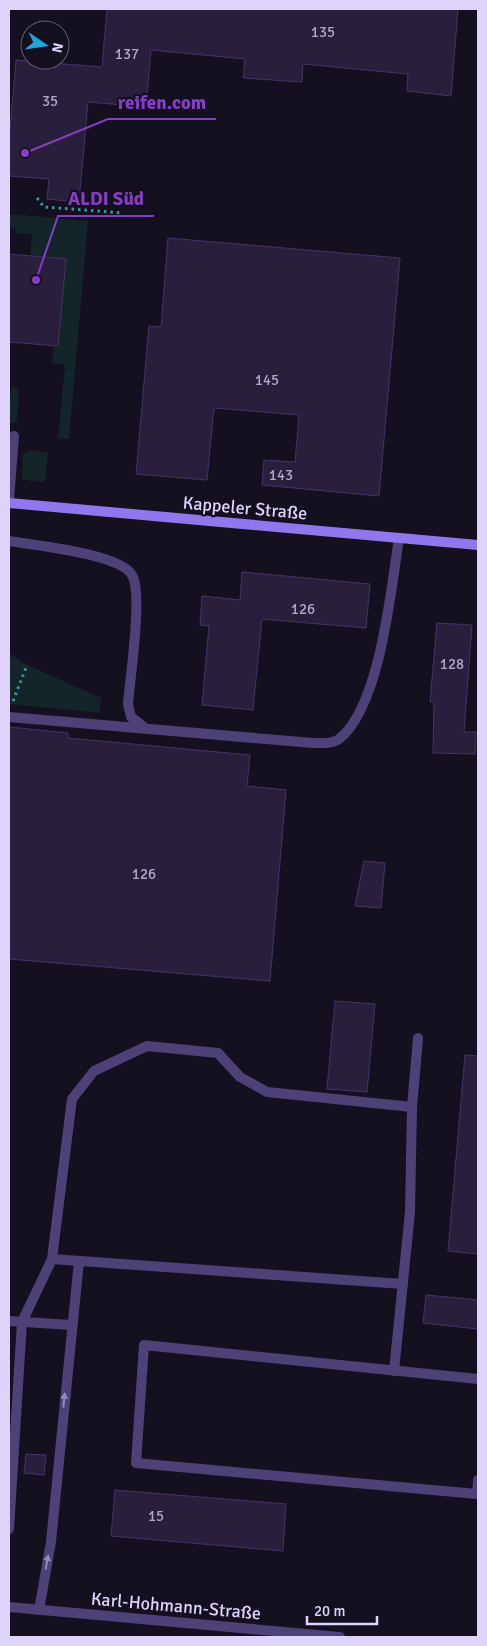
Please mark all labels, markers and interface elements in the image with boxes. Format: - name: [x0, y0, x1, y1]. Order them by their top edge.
- north arrow: [20, 20, 70, 70]
- house number: 135: [311, 23, 335, 41]
- text: N: [48, 41, 67, 54]
- house number: 137: [115, 45, 139, 63]
- callout: reifen.com: [108, 85, 216, 119]
- text: reifen.com: [118, 91, 206, 115]
- house number: 35: [42, 92, 58, 110]
- callout: ALDI Süd: [58, 182, 154, 216]
- text: ALDI Süd: [68, 187, 144, 211]
- house number: 145: [255, 371, 279, 389]
- house number: 143: [269, 466, 293, 484]
- street label: Kappeler Straße: [182, 492, 308, 524]
- house number: 126: [291, 600, 315, 618]
- house number: 128: [440, 655, 464, 673]
- house number: 126: [132, 865, 156, 883]
- one-way arrow: [60, 1392, 68, 1408]
- house number: 15: [148, 1507, 164, 1525]
- one-way arrow: [44, 1553, 52, 1569]
- street label: Karl-Hohmann-Straße: [90, 1588, 262, 1624]
- scale bar: [307, 1594, 377, 1626]
- text: 20 m: [314, 1602, 345, 1620]

